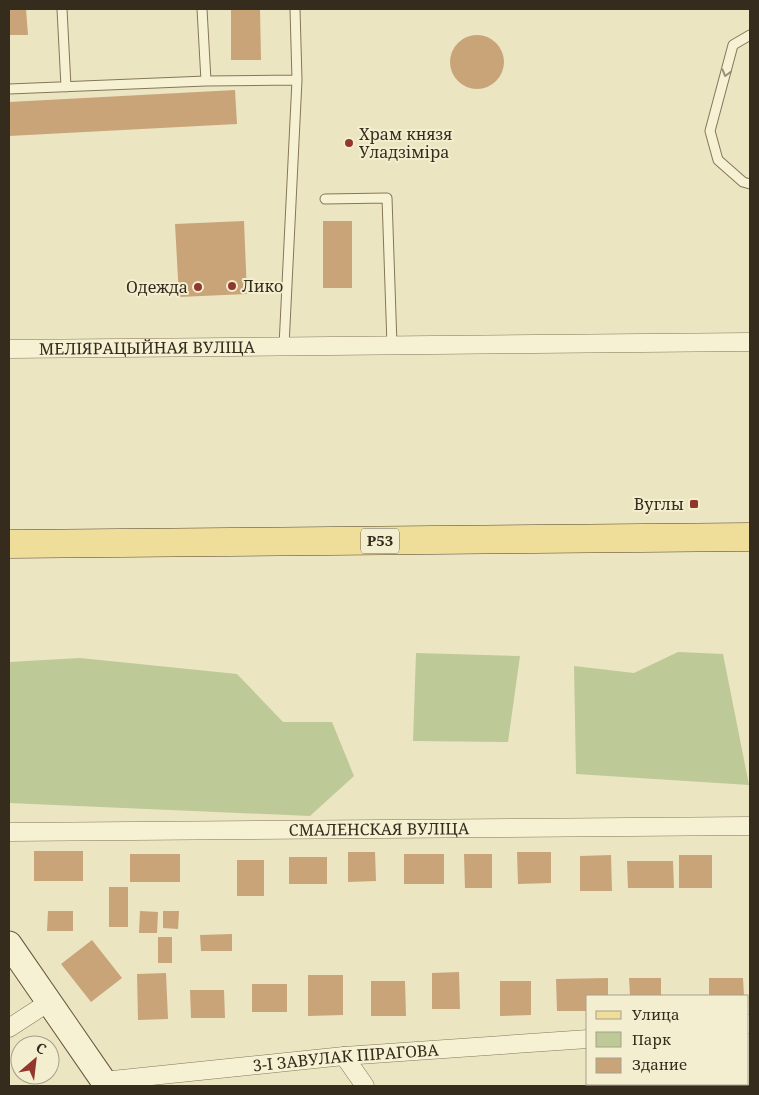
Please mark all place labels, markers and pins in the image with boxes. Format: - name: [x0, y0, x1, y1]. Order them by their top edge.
- place label: Храм князя Уладзіміра: [359, 123, 452, 163]
- marker: Храм князя Уладзіміра: [343, 137, 355, 149]
- place label: Лико: [242, 275, 283, 297]
- place label: Одежда: [126, 276, 188, 298]
- marker: Лико: [226, 280, 238, 292]
- marker: Одежда: [192, 281, 204, 293]
- place label: Вуглы: [634, 493, 684, 515]
- marker: Вуглы: [688, 498, 700, 510]

